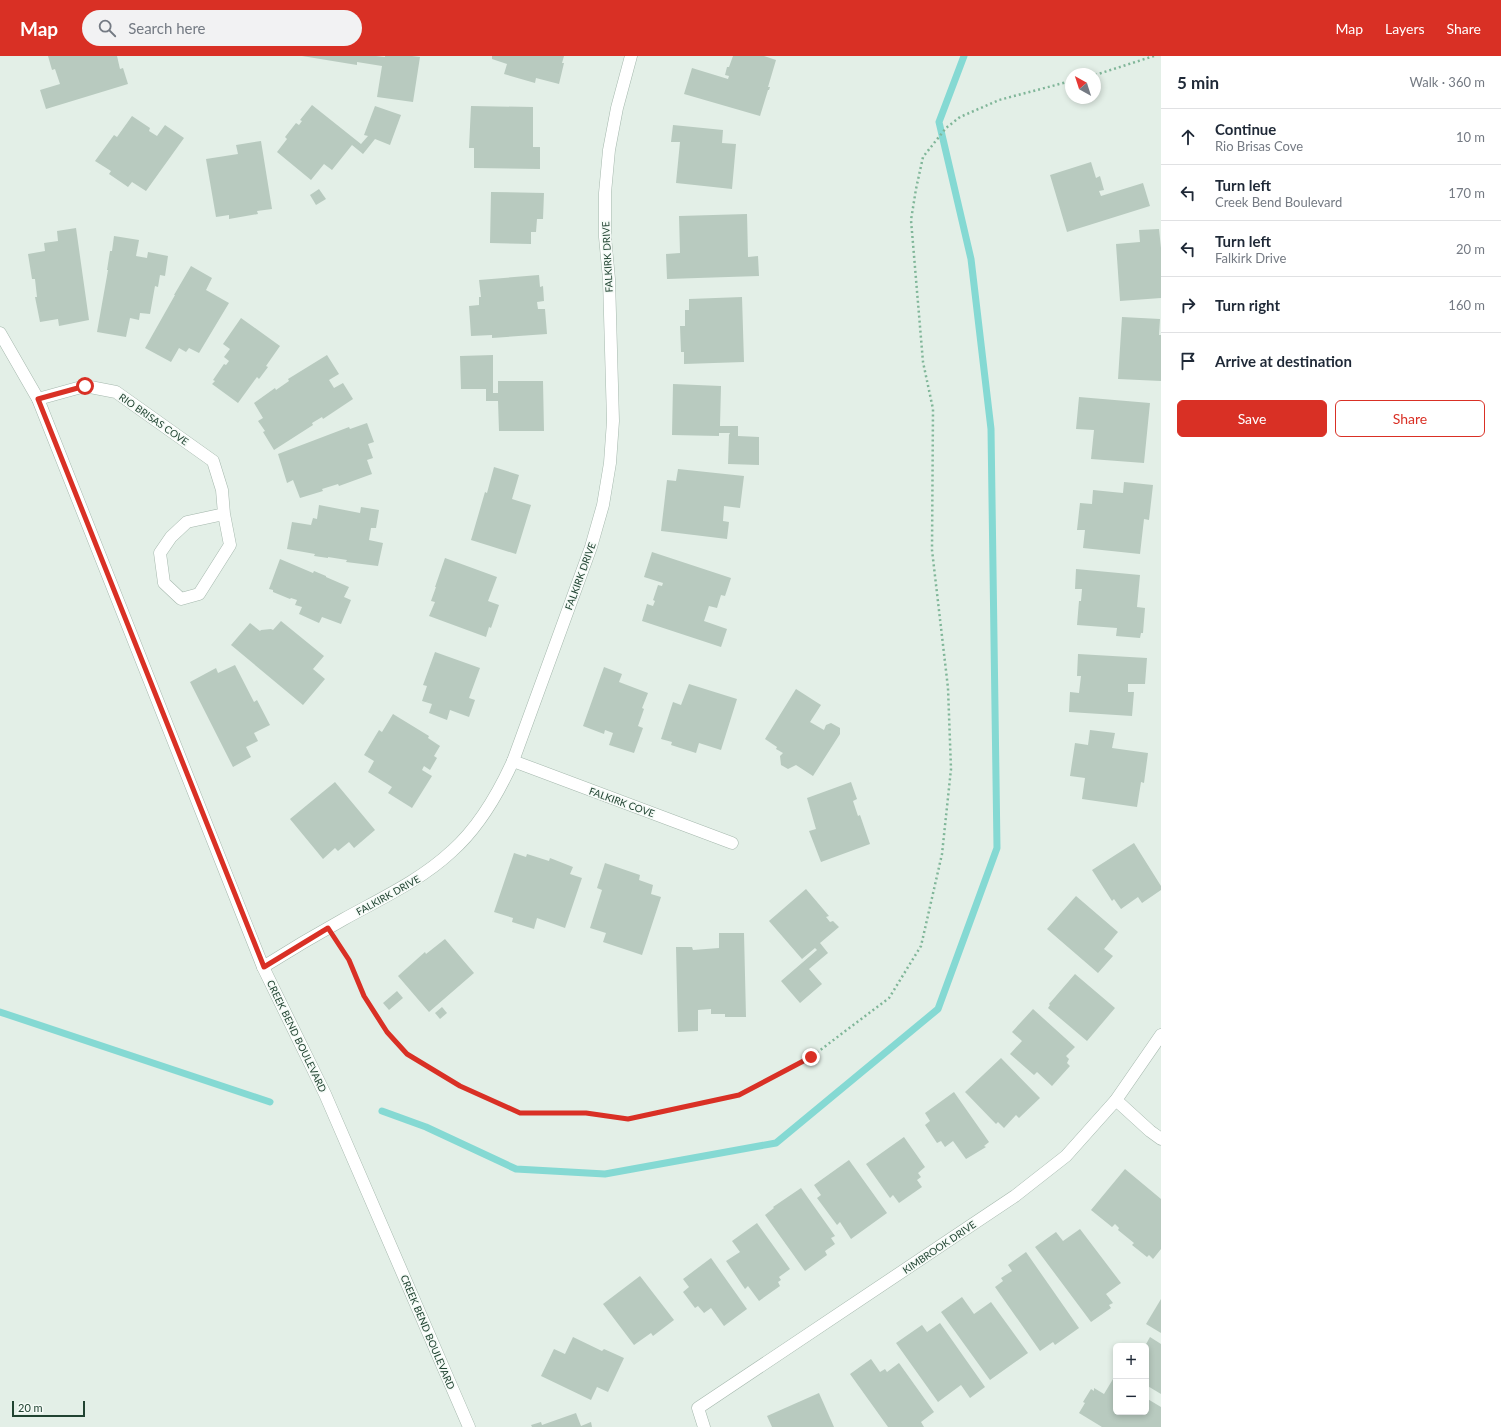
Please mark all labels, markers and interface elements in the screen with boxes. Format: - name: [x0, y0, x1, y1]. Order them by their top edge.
- search box: [82, 10, 362, 46]
- text: Map: [20, 17, 58, 40]
- icon: search: [96, 17, 118, 39]
- text: Search here: [128, 19, 206, 37]
- text: Map: [1335, 20, 1363, 37]
- text: Layers: [1385, 20, 1425, 37]
- text: Share: [1447, 20, 1481, 37]
- north arrow: [1065, 68, 1101, 104]
- text: 5 min: [1177, 72, 1219, 93]
- text: Walk · 360 m: [1409, 74, 1485, 90]
- text: Continue: [1215, 120, 1276, 138]
- icon: ahead: [1177, 126, 1199, 148]
- text: 10 m: [1456, 129, 1485, 145]
- text: Rio Brisas Cove: [1215, 138, 1303, 154]
- text: Turn left: [1215, 176, 1271, 194]
- icon: left: [1177, 182, 1199, 204]
- text: 170 m: [1448, 185, 1485, 201]
- text: Creek Bend Boulevard: [1215, 194, 1342, 210]
- street label: FALKIRK DRIVE: [599, 221, 615, 293]
- text: Turn left: [1215, 232, 1271, 250]
- icon: left: [1177, 238, 1199, 260]
- text: 20 m: [1456, 241, 1485, 257]
- text: Falkirk Drive: [1215, 250, 1286, 266]
- icon: right: [1177, 294, 1199, 316]
- text: Turn right: [1215, 296, 1280, 314]
- text: 160 m: [1448, 297, 1485, 313]
- icon: arrive: [1177, 350, 1199, 372]
- text: Arrive at destination: [1215, 352, 1352, 370]
- route start: [76, 377, 94, 395]
- street label: RIO BRISAS COVE: [117, 391, 191, 448]
- button: Save: [1177, 400, 1327, 437]
- button: Share: [1335, 400, 1485, 437]
- street label: FALKIRK DRIVE: [562, 540, 598, 611]
- street label: FALKIRK COVE: [588, 785, 657, 819]
- street label: FALKIRK DRIVE: [354, 872, 422, 917]
- street label: CREEK BEND BOULEVARD: [265, 978, 330, 1094]
- route end: [802, 1048, 820, 1066]
- street label: KIMBROOK DRIVE: [900, 1218, 978, 1276]
- street label: CREEK BEND BOULEVARD: [398, 1273, 458, 1391]
- map controls: [1113, 1343, 1149, 1415]
- button: +: [1113, 1343, 1149, 1379]
- button: −: [1113, 1379, 1149, 1415]
- scale bar: [12, 1399, 85, 1418]
- text: 20 m: [18, 1401, 43, 1414]

